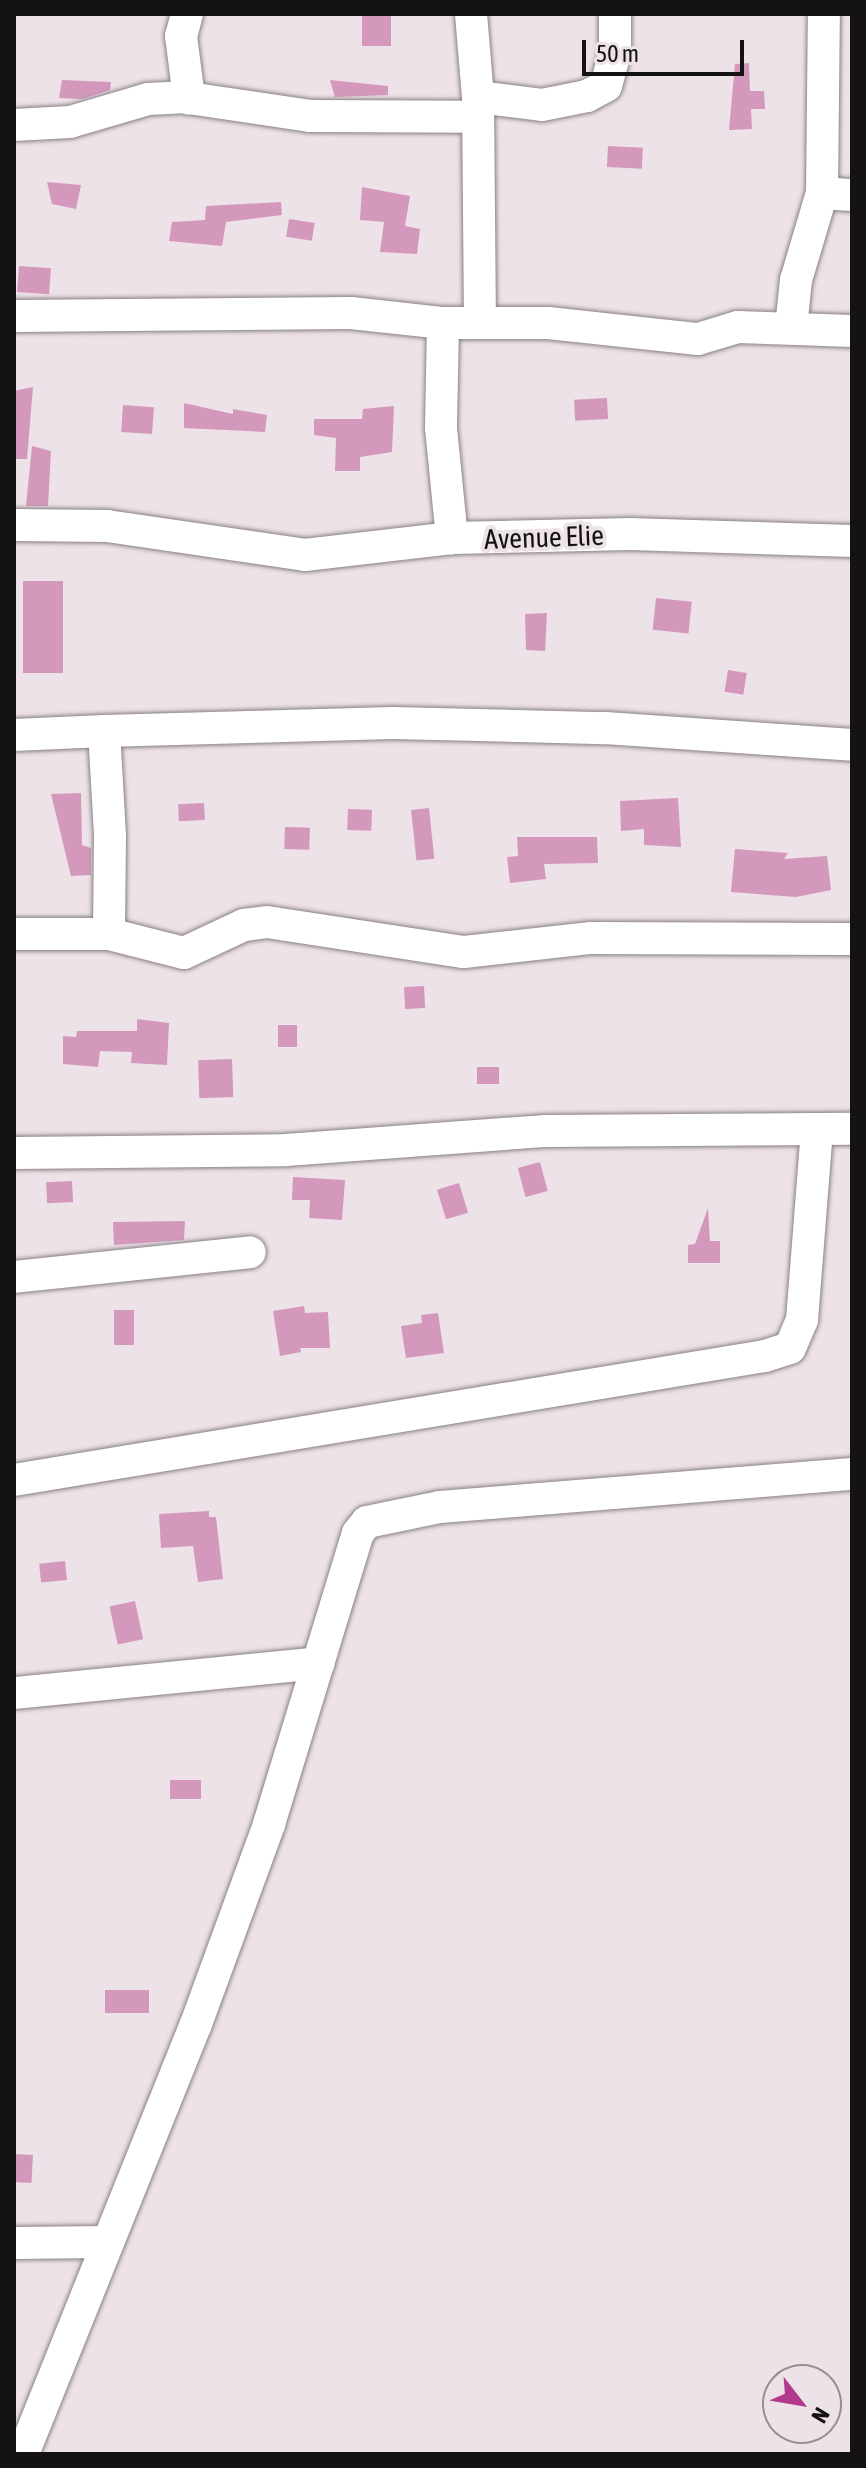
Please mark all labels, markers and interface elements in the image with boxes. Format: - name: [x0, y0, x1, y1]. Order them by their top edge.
- scale bar: [586, 24, 748, 74]
- text: 50 m: [596, 40, 639, 67]
- street label: Avenue Elie: [484, 518, 604, 556]
- north arrow: [762, 2364, 842, 2444]
- text: N: [806, 2403, 835, 2428]

